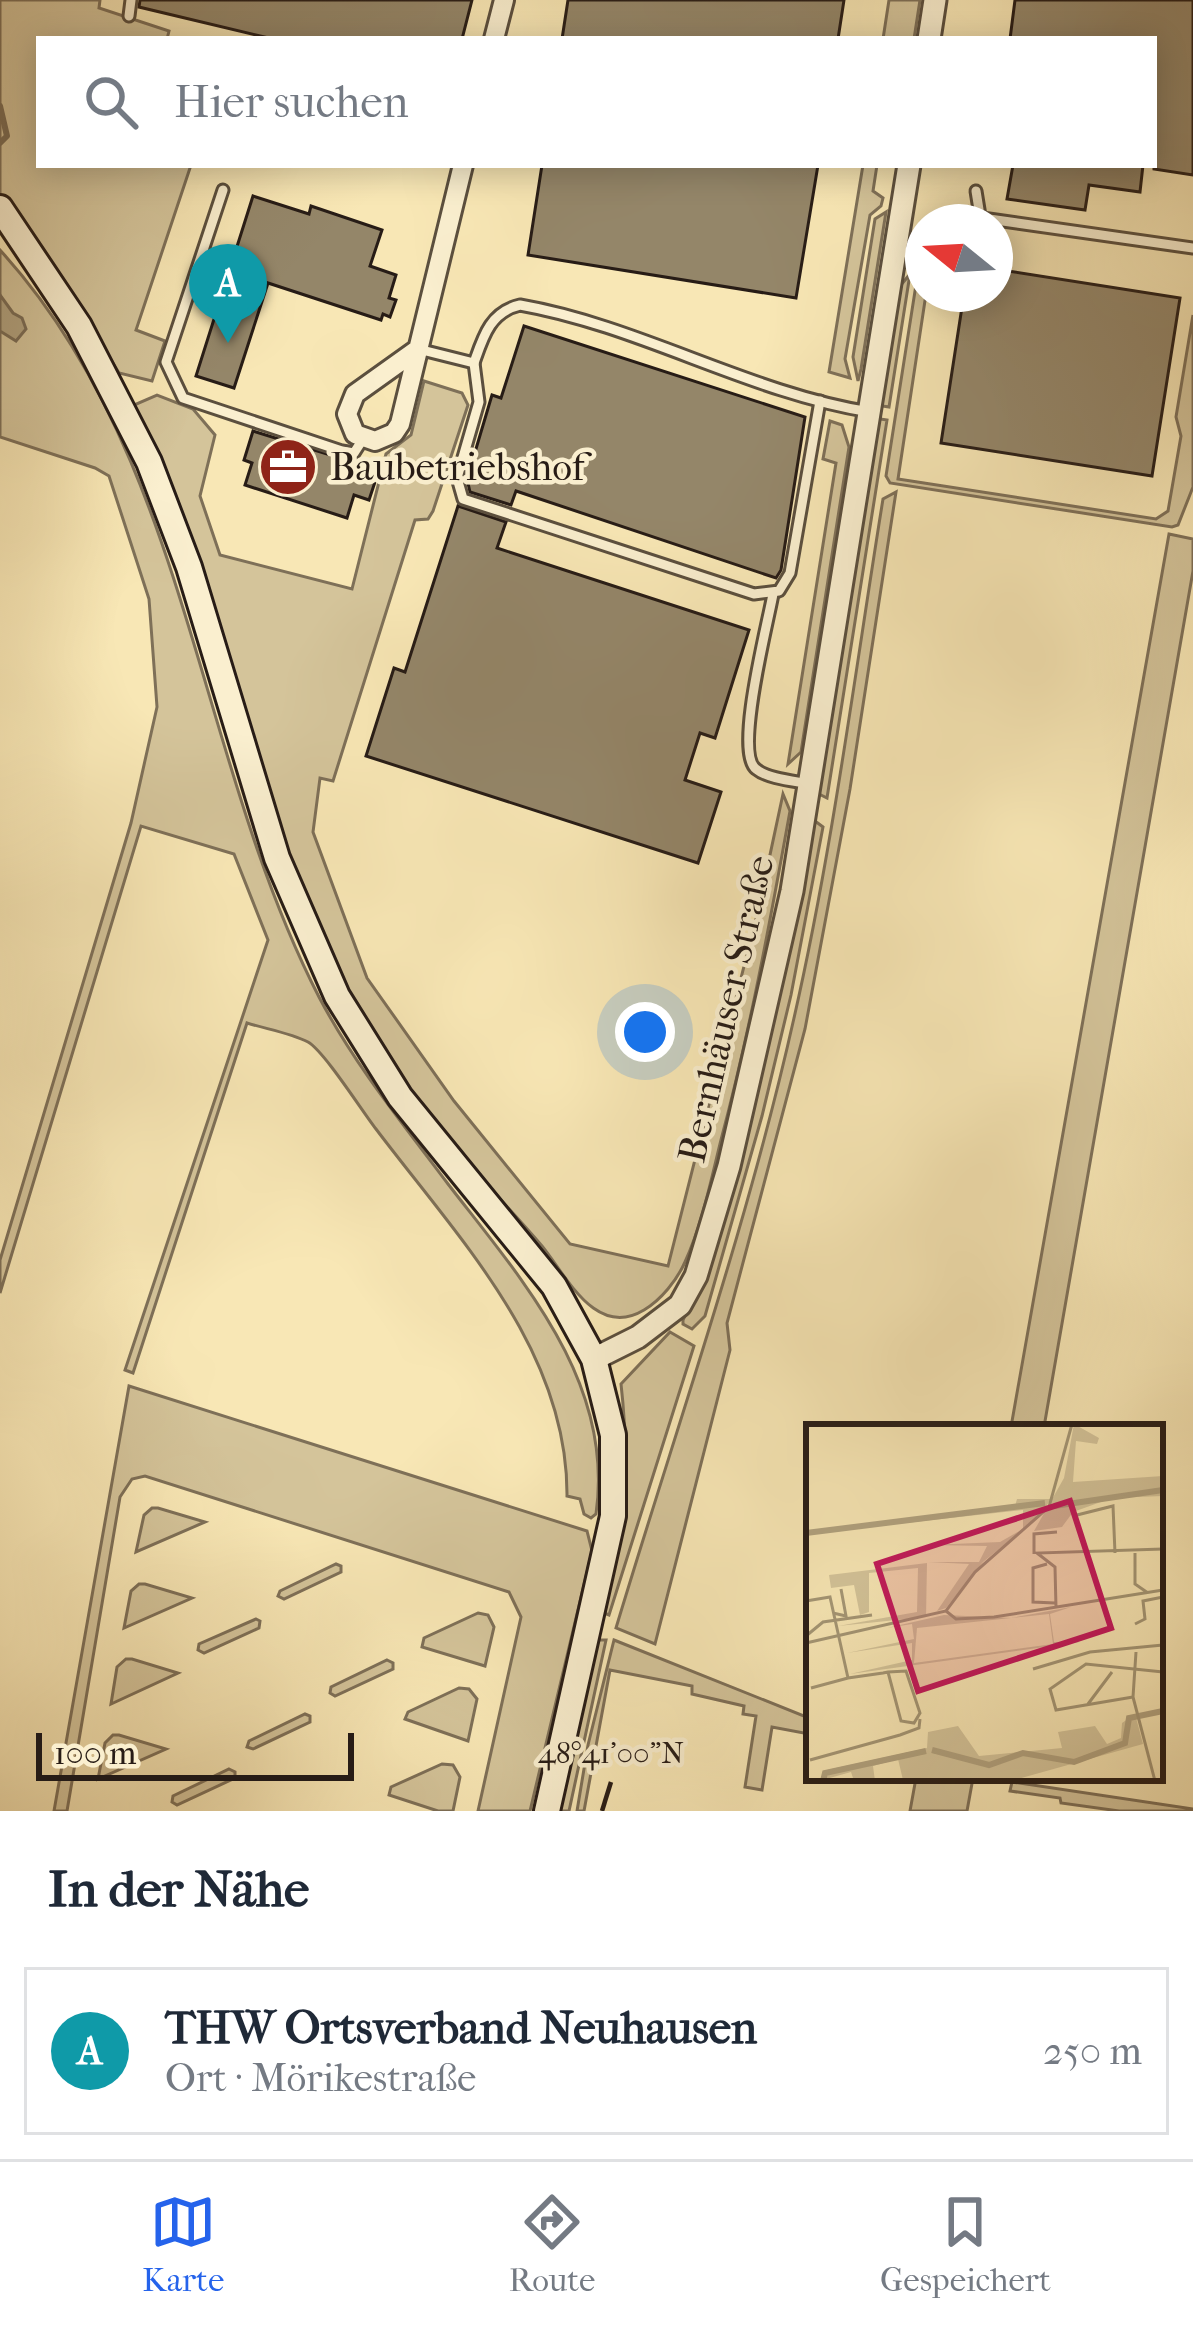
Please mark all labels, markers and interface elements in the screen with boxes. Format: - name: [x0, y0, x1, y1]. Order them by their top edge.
- search box: [36, 36, 1157, 168]
- icon: search: [78, 69, 144, 135]
- text: Hier suchen: [174, 76, 409, 129]
- north arrow: [905, 204, 1013, 312]
- pin: A: [189, 244, 267, 343]
- office icon: Baubetriebshof: [257, 436, 319, 498]
- place label: Baubetriebshof: [330, 444, 593, 490]
- street label: Bernhäuser Straße: [668, 851, 784, 1167]
- your location: [615, 1002, 675, 1062]
- inset map: [806, 1424, 1163, 1781]
- scale bar: [36, 1727, 354, 1780]
- text: 100 m: [54, 1734, 137, 1773]
- text: 48°41'00"N: [538, 1736, 684, 1771]
- text: In der Nähe: [48, 1859, 309, 1919]
- text: THW Ortsverband Neuhausen: [165, 2002, 757, 2055]
- text: A: [77, 2028, 103, 2074]
- text: 250 m: [1043, 2028, 1142, 2074]
- text: Ort · Mörikestraße: [165, 2055, 476, 2101]
- tab: Karte: [142, 2189, 224, 2300]
- tab: Route: [509, 2189, 595, 2300]
- tab: Gespeichert: [880, 2189, 1051, 2300]

